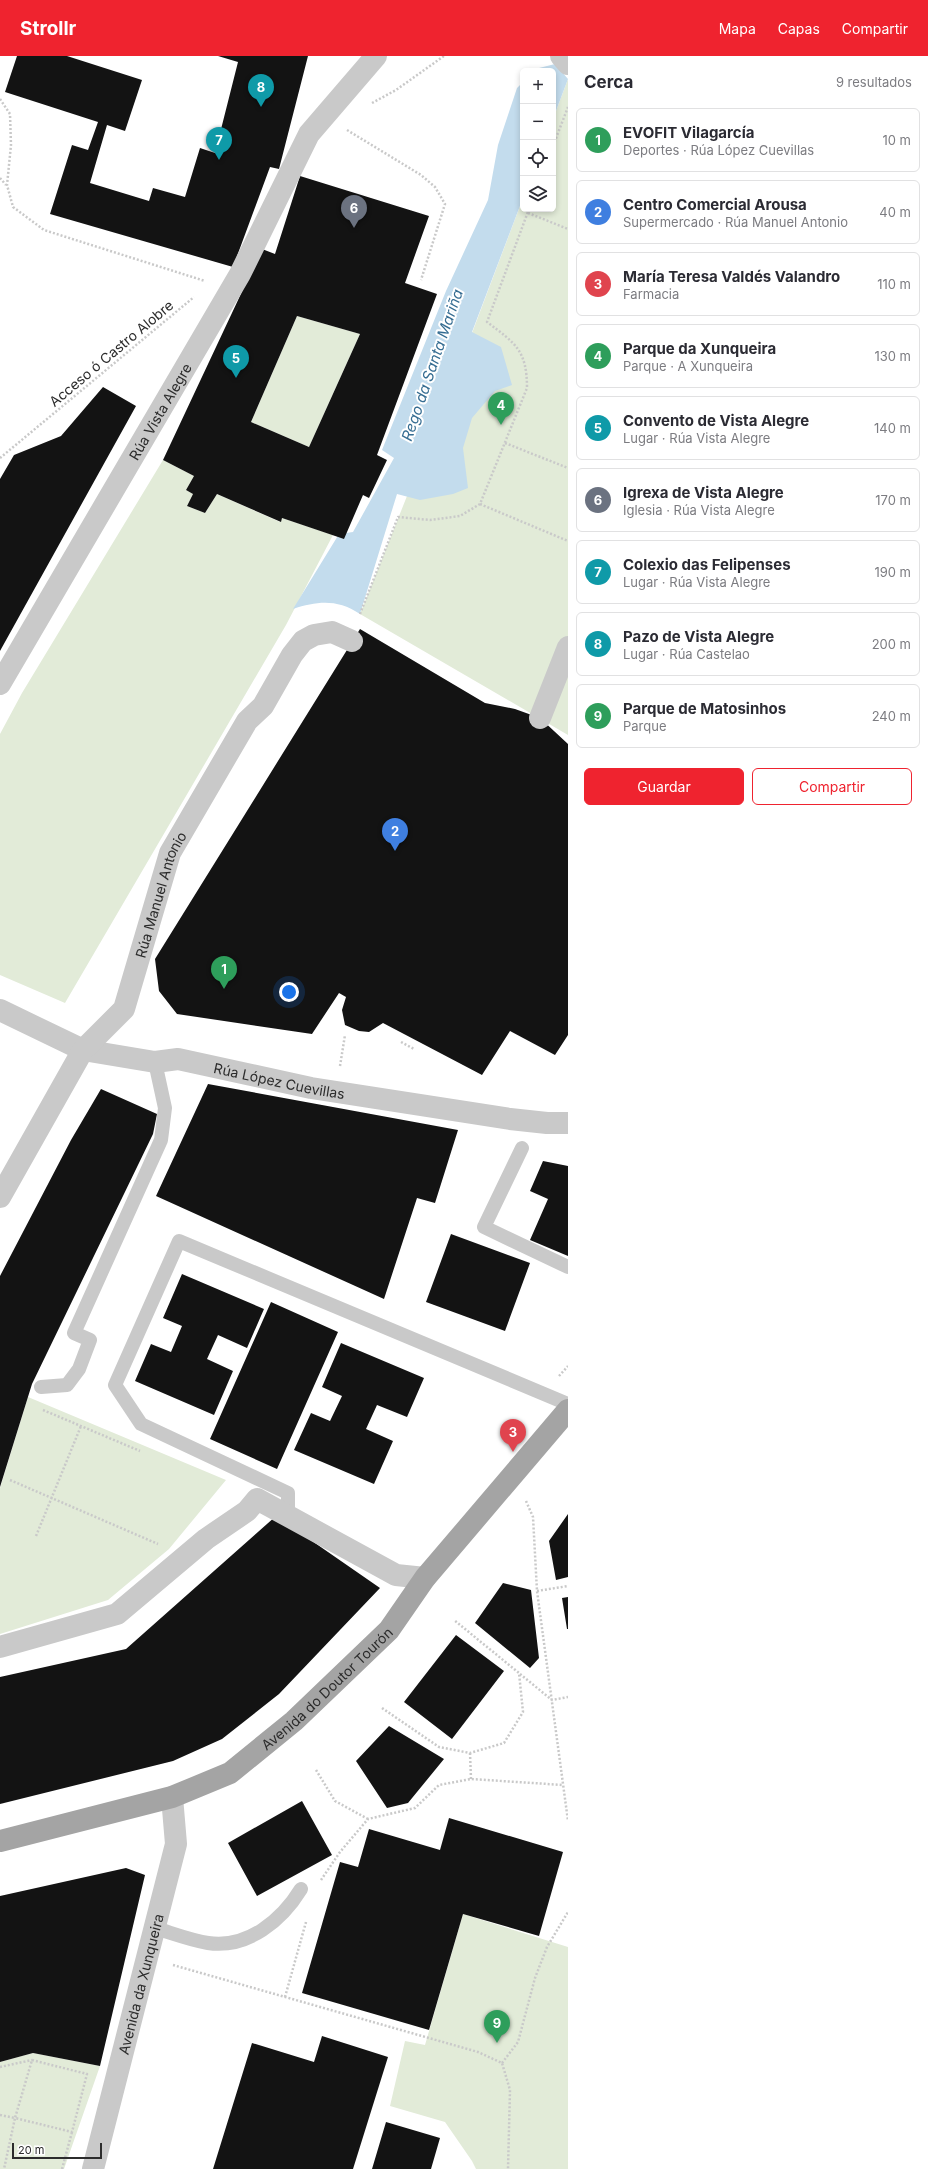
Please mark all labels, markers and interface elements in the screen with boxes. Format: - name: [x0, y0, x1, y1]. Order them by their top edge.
- text: Strollr: [20, 17, 76, 40]
- text: Mapa: [719, 20, 756, 37]
- text: Capas: [778, 20, 820, 37]
- text: Compartir: [842, 20, 908, 37]
- map controls: [520, 68, 556, 212]
- button: +: [520, 68, 556, 104]
- text: Cerca: [584, 72, 633, 92]
- pin: 8: [248, 74, 274, 107]
- text: 9 resultados: [836, 74, 912, 90]
- button: −: [520, 104, 556, 140]
- text: EVOFIT Vilagarcía: [623, 123, 754, 142]
- pin: 7: [206, 127, 232, 160]
- text: 1: [595, 132, 601, 148]
- text: 10 m: [882, 132, 911, 148]
- button: locate: [520, 140, 556, 176]
- text: Deportes · Rúa López Cuevillas: [623, 142, 814, 158]
- button: layers: [520, 176, 556, 212]
- pin: 6: [341, 195, 367, 228]
- text: Centro Comercial Arousa: [623, 195, 807, 214]
- text: 2: [594, 204, 602, 220]
- text: 40 m: [879, 204, 911, 220]
- text: Supermercado · Rúa Manuel Antonio: [623, 214, 848, 230]
- text: María Teresa Valdés Valandro: [623, 267, 840, 286]
- text: 3: [594, 276, 602, 292]
- text: 110 m: [877, 276, 911, 292]
- text: Farmacia: [623, 286, 679, 302]
- water label: Rego da Santa Mariña: [397, 287, 467, 443]
- street label: Acceso ó Castro Alobre: [46, 296, 176, 410]
- text: Parque da Xunqueira: [623, 339, 776, 358]
- pin: 5: [223, 345, 249, 378]
- text: 4: [594, 348, 602, 364]
- text: 130 m: [874, 348, 911, 364]
- text: Parque · A Xunqueira: [623, 358, 753, 374]
- street label: Rúa Vista Alegre: [125, 360, 195, 463]
- pin: 4: [488, 392, 514, 425]
- text: Convento de Vista Alegre: [623, 411, 809, 430]
- text: 5: [594, 420, 602, 436]
- text: 140 m: [874, 420, 911, 436]
- text: Lugar · Rúa Vista Alegre: [623, 430, 770, 446]
- text: Igrexa de Vista Alegre: [623, 483, 784, 502]
- text: 6: [594, 492, 602, 508]
- text: 170 m: [875, 492, 911, 508]
- text: Iglesia · Rúa Vista Alegre: [623, 502, 775, 518]
- text: Colexio das Felipenses: [623, 555, 791, 574]
- text: 7: [594, 564, 602, 580]
- text: 190 m: [874, 564, 911, 580]
- text: Lugar · Rúa Vista Alegre: [623, 574, 770, 590]
- text: Pazo de Vista Alegre: [623, 627, 774, 646]
- text: 8: [594, 636, 602, 652]
- text: 200 m: [872, 636, 911, 652]
- text: Lugar · Rúa Castelao: [623, 646, 750, 662]
- text: Parque de Matosinhos: [623, 699, 786, 718]
- text: 9: [594, 708, 602, 724]
- text: 240 m: [872, 708, 911, 724]
- text: Parque: [623, 718, 667, 734]
- button: Guardar: [584, 768, 744, 805]
- button: Compartir: [752, 768, 912, 805]
- pin: 2: [382, 818, 408, 851]
- street label: Rúa Manuel Antonio: [131, 828, 189, 960]
- pin: 1: [211, 956, 237, 989]
- your location: [279, 982, 299, 1002]
- street label: Rúa López Cuevillas: [212, 1059, 346, 1102]
- pin: 3: [500, 1419, 526, 1452]
- street label: Avenida do Doutor Tourón: [257, 1623, 396, 1753]
- street label: Avenida da Xunqueira: [114, 1912, 166, 2056]
- pin: 9: [484, 2010, 510, 2043]
- scale bar: [12, 2141, 102, 2160]
- text: 20 m: [18, 2143, 44, 2157]

